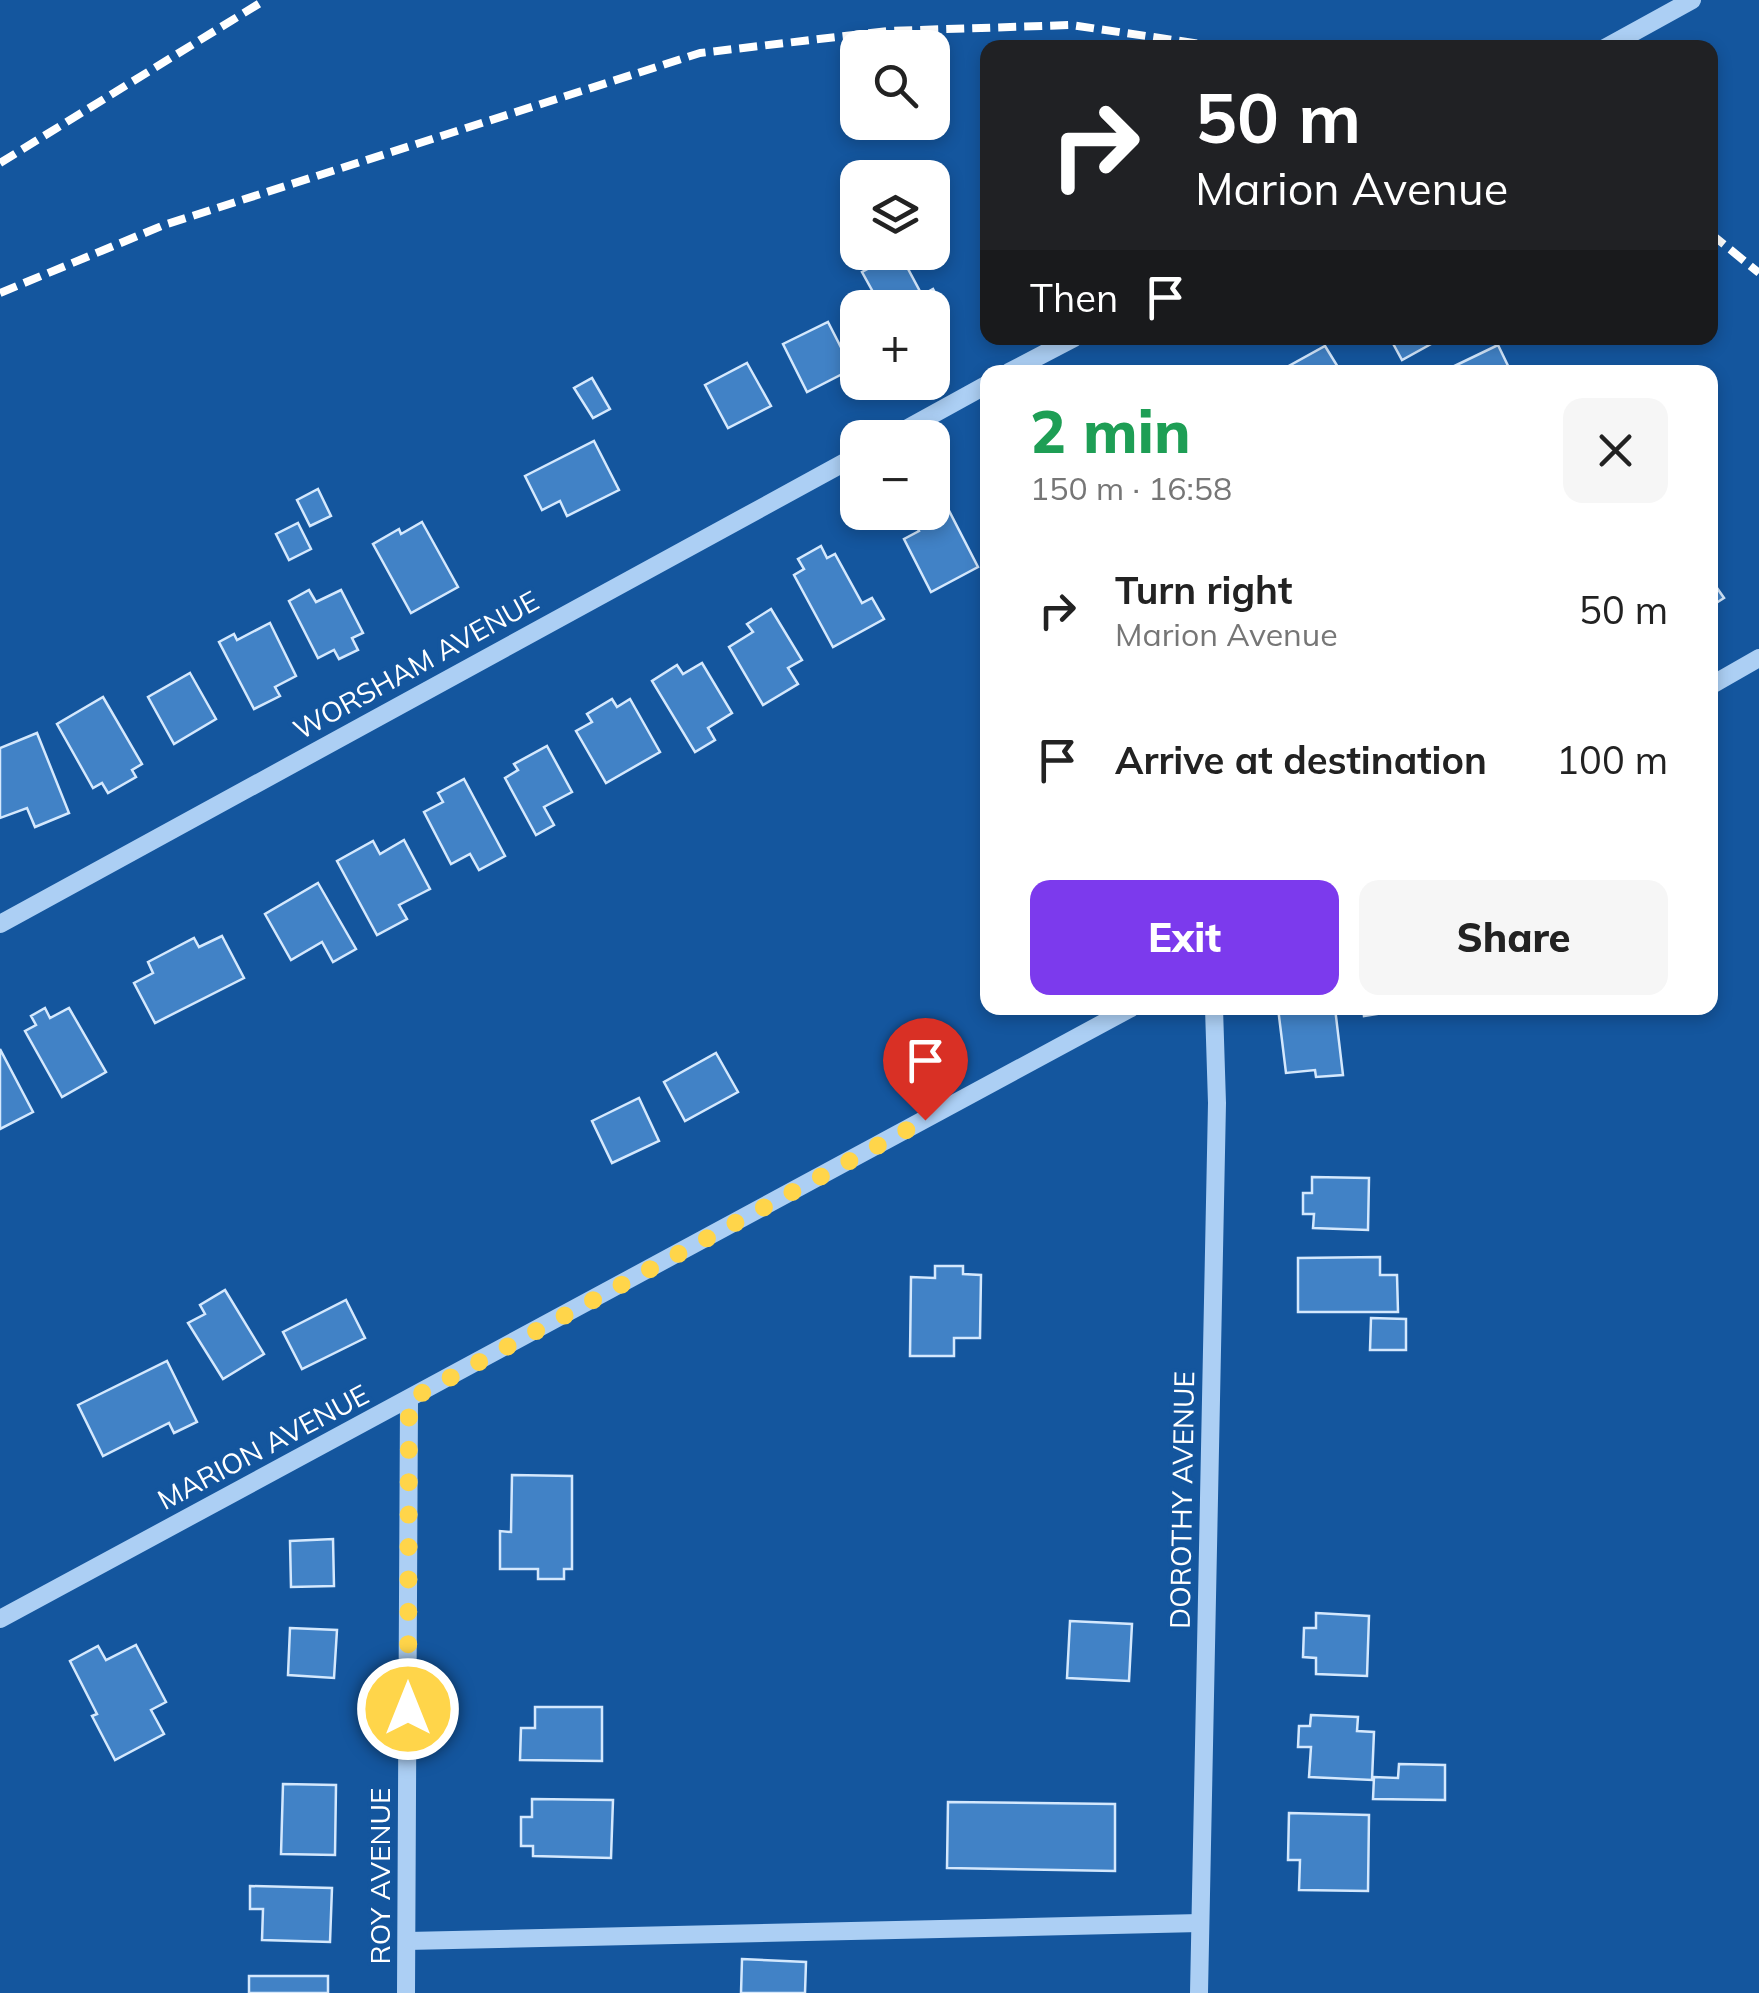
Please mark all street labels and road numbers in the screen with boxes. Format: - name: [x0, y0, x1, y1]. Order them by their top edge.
- street label: WORSHAM AVENUE: [287, 583, 545, 747]
- street label: DOROTHY AVENUE: [1162, 1371, 1201, 1629]
- street label: MARION AVENUE: [151, 1376, 374, 1517]
- street label: ROY AVENUE: [362, 1788, 397, 1964]

